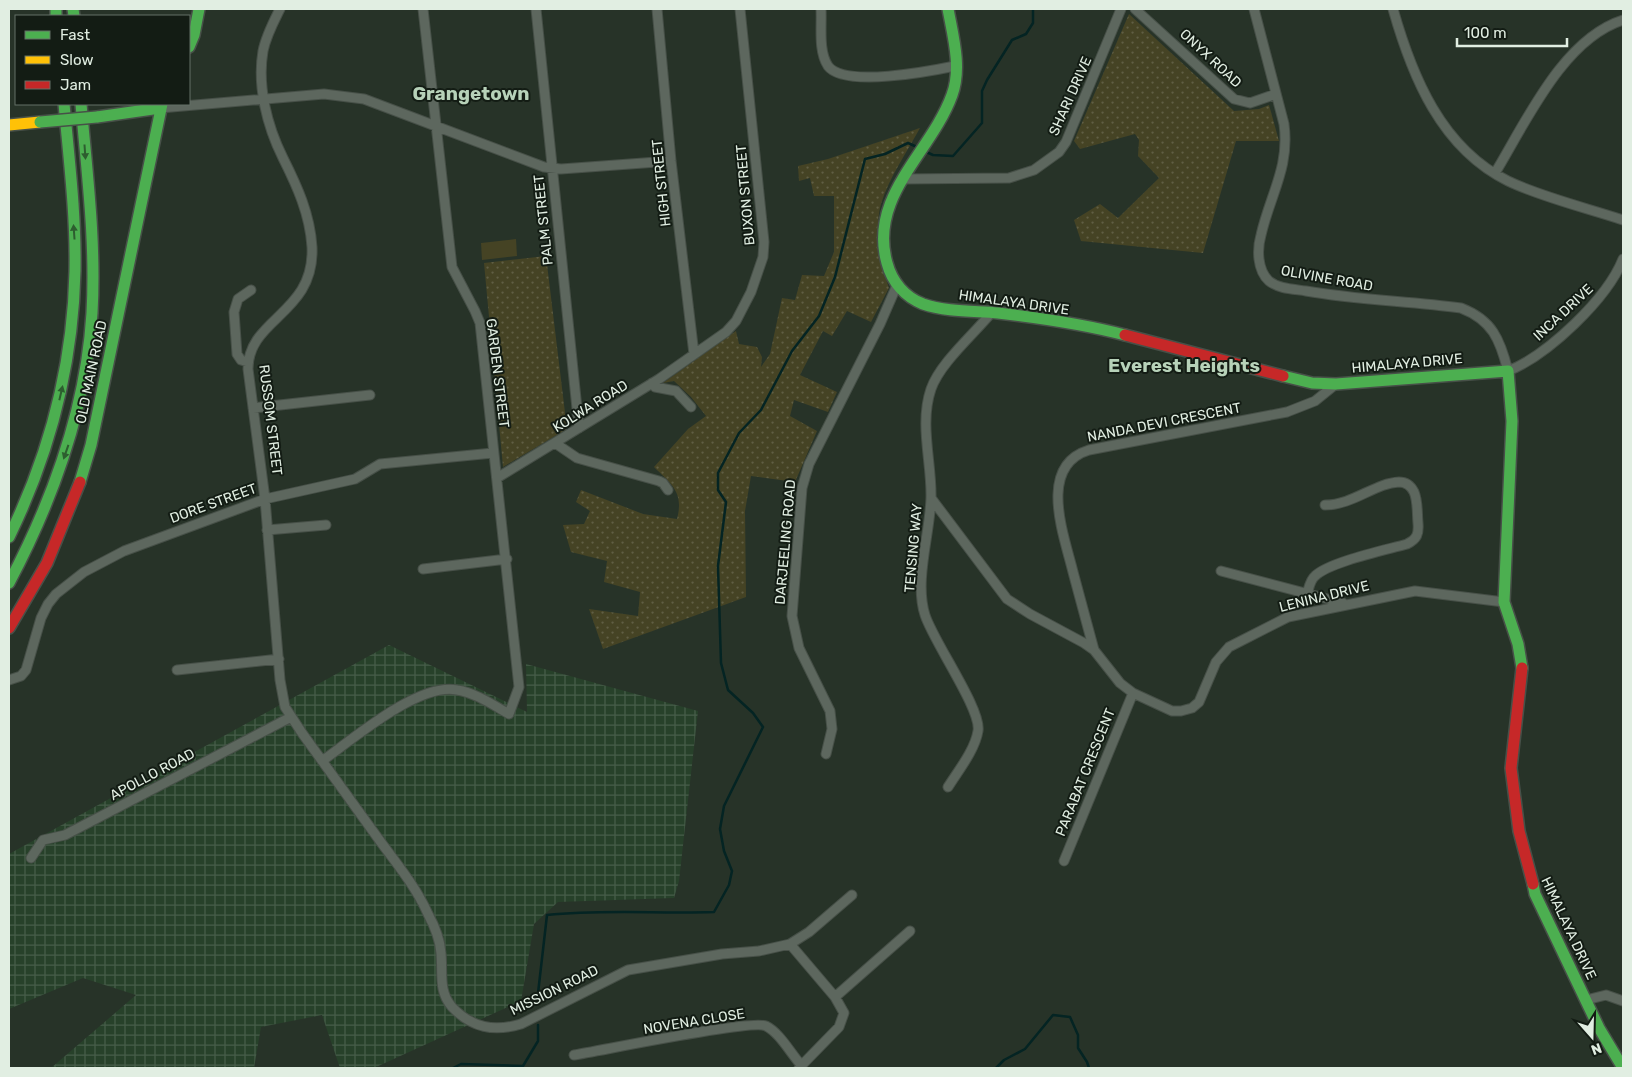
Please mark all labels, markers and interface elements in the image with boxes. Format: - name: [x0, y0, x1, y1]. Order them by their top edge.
- legend: [15, 15, 190, 105]
- scale bar: [1457, 15, 1567, 47]
- text: 100 m: [1464, 24, 1506, 42]
- text: Fast: [60, 26, 90, 44]
- street label: ONYX ROAD: [1176, 26, 1245, 91]
- text: Slow: [60, 51, 93, 69]
- street label: SHARI DRIVE: [1045, 54, 1095, 138]
- text: Jam: [60, 76, 91, 94]
- district label: Grangetown: [412, 82, 530, 105]
- street label: HIGH STREET: [648, 138, 675, 227]
- street label: BUXON STREET: [733, 144, 758, 246]
- one-way arrow: [82, 145, 90, 161]
- street label: PALM STREET: [530, 174, 557, 266]
- one-way arrow: [69, 223, 77, 239]
- street label: OLIVINE ROAD: [1279, 262, 1374, 295]
- street label: INCA DRIVE: [1530, 280, 1597, 344]
- street label: HIMALAYA DRIVE: [958, 286, 1070, 319]
- street label: GARDEN STREET: [482, 317, 513, 429]
- street label: OLD MAIN ROAD: [72, 319, 111, 425]
- street label: HIMALAYA DRIVE: [1351, 350, 1463, 377]
- district label: Everest Heights: [1108, 354, 1260, 377]
- street label: RUSSOM STREET: [255, 364, 286, 476]
- street label: KOLWA ROAD: [550, 377, 631, 436]
- one-way arrow: [57, 386, 65, 401]
- street label: NANDA DEVI CRESCENT: [1086, 399, 1243, 446]
- one-way arrow: [62, 445, 70, 460]
- street label: DARJEELING ROAD: [772, 479, 799, 605]
- street label: DORE STREET: [167, 480, 259, 527]
- street label: TENSING WAY: [901, 503, 926, 593]
- street label: LENINA DRIVE: [1277, 577, 1371, 616]
- street label: PARABAT CRESCENT: [1052, 706, 1119, 839]
- street label: APOLLO ROAD: [107, 745, 198, 804]
- street label: HIMALAYA DRIVE: [1537, 874, 1600, 982]
- street label: MISSION ROAD: [507, 962, 601, 1019]
- street label: NOVENA CLOSE: [642, 1005, 746, 1038]
- north arrow: [1567, 1012, 1617, 1062]
- text: N: [1589, 1039, 1604, 1058]

